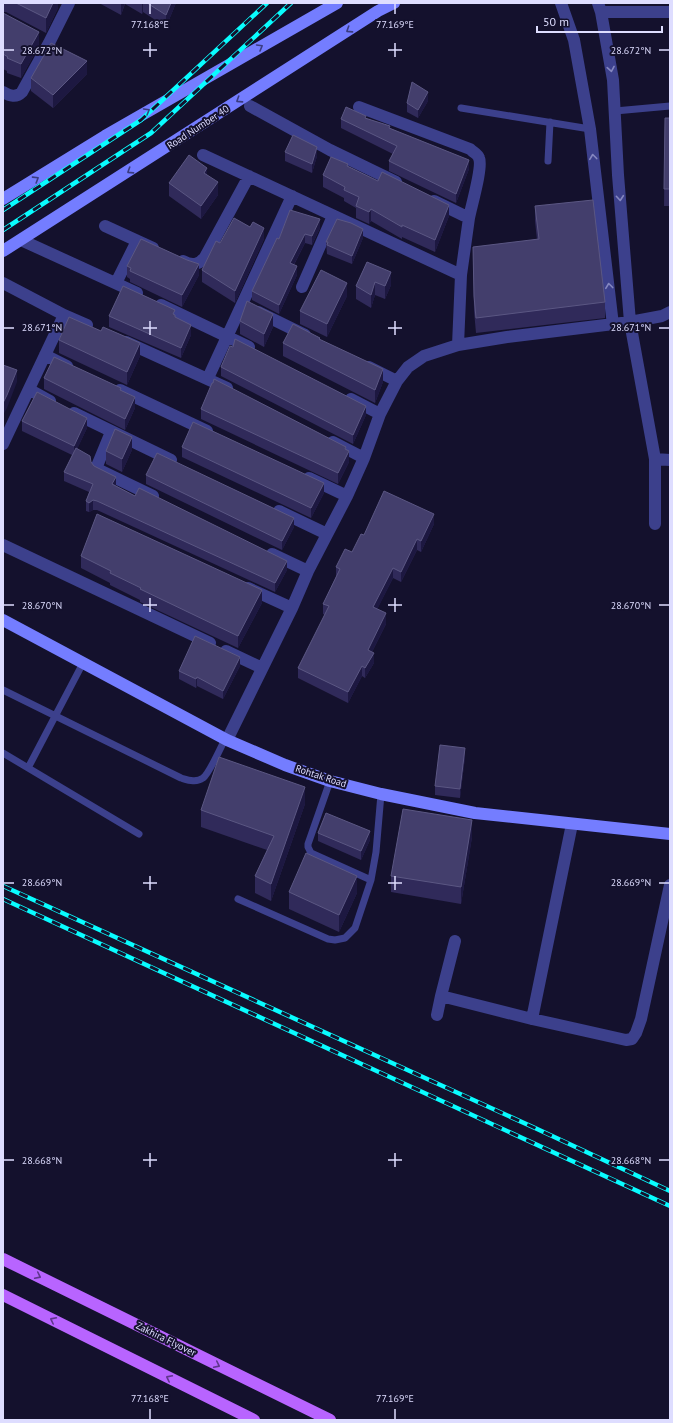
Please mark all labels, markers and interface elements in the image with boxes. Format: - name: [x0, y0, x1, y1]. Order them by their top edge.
- scale bar: [537, 8, 662, 34]
- text: 50 m: [543, 14, 569, 29]
- text: 77.168°E: [131, 18, 169, 31]
- text: 77.169°E: [376, 18, 414, 31]
- one-way arrow: [346, 25, 353, 33]
- text: 28.672°N: [22, 44, 62, 57]
- one-way arrow: [256, 44, 263, 51]
- text: 28.672°N: [611, 44, 651, 57]
- one-way arrow: [606, 66, 615, 72]
- one-way arrow: [237, 95, 244, 102]
- street label: Road Number 40: [164, 102, 232, 152]
- one-way arrow: [143, 109, 150, 116]
- one-way arrow: [589, 154, 598, 160]
- one-way arrow: [127, 166, 134, 173]
- one-way arrow: [32, 176, 39, 183]
- one-way arrow: [616, 195, 625, 201]
- one-way arrow: [604, 283, 613, 289]
- text: 28.671°N: [22, 321, 62, 334]
- text: 28.671°N: [611, 321, 651, 334]
- text: 28.670°N: [22, 599, 62, 612]
- text: 28.670°N: [611, 599, 651, 612]
- street label: Rohtak Road: [294, 762, 348, 790]
- text: 28.669°N: [22, 876, 62, 889]
- text: 28.669°N: [611, 876, 651, 889]
- text: 28.668°N: [22, 1154, 62, 1167]
- text: 28.668°N: [611, 1154, 651, 1167]
- one-way arrow: [34, 1271, 41, 1279]
- one-way arrow: [49, 1317, 57, 1325]
- street label: Zakhira Flyover: [134, 1319, 199, 1359]
- one-way arrow: [213, 1360, 221, 1367]
- one-way arrow: [166, 1375, 173, 1383]
- text: 77.168°E: [131, 1392, 169, 1405]
- text: 77.169°E: [376, 1392, 414, 1405]

